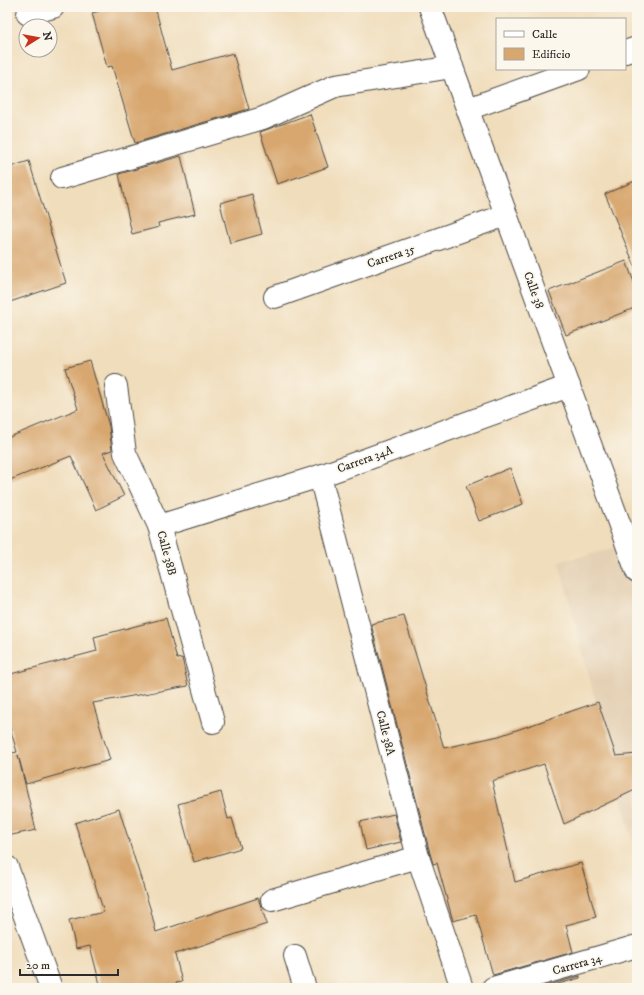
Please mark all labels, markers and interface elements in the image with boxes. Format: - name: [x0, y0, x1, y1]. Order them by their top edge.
- north arrow: [18, 18, 58, 58]
- legend: [496, 18, 626, 70]
- text: Calle: [532, 27, 557, 42]
- text: N: [39, 31, 55, 42]
- text: Edificio: [532, 47, 571, 62]
- street label: Carrera 35: [365, 241, 417, 272]
- street label: Calle 38: [520, 270, 547, 311]
- street label: Carrera 34A: [335, 442, 395, 476]
- street label: Calle 38B: [153, 529, 180, 577]
- street label: Calle 38A: [373, 709, 398, 758]
- street label: Carrera 34: [551, 950, 605, 979]
- scale bar: [20, 951, 118, 977]
- text: 20 m: [26, 958, 50, 973]

